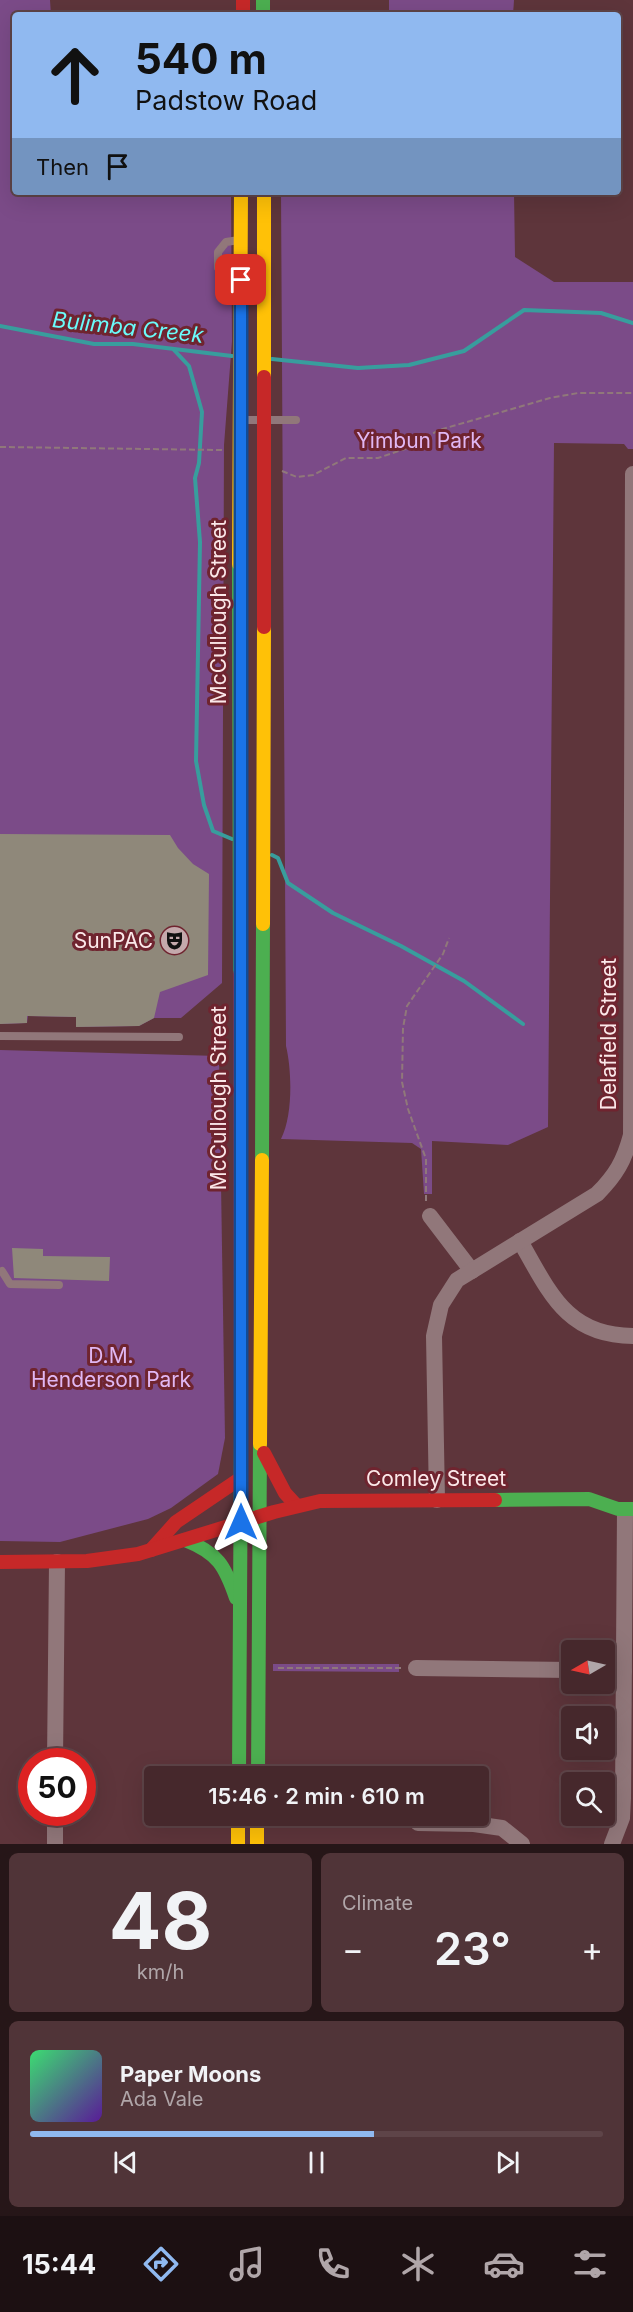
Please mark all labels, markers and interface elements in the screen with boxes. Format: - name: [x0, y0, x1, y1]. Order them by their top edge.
- text: 540 m: [135, 33, 267, 84]
- icon: ahead: [36, 36, 114, 114]
- text: Padstow Road: [135, 84, 317, 117]
- icon: arrive: [101, 150, 134, 183]
- text: Then: [36, 154, 89, 180]
- pin: [215, 254, 266, 305]
- icon: arrive: [224, 263, 257, 296]
- water label: Bulimba Creek: [51, 306, 206, 348]
- park label: Yimbun Park: [356, 428, 482, 453]
- street label: McCullough Street: [206, 520, 231, 704]
- theatre icon: SunPAC: [158, 925, 190, 957]
- place label: SunPAC: [74, 928, 153, 953]
- street label: Delafield Street: [596, 958, 621, 1110]
- street label: McCullough Street: [206, 1006, 231, 1190]
- park label: D.M. Henderson Park: [31, 1343, 192, 1392]
- street label: Comley Street: [366, 1466, 506, 1491]
- position arrow: [209, 1490, 273, 1554]
- north arrow: [561, 1640, 615, 1694]
- map controls: [561, 1640, 615, 1826]
- button: sound: [561, 1706, 615, 1760]
- speed limit sign: 50: [18, 1748, 96, 1826]
- button: search: [561, 1772, 615, 1826]
- text: 15:46 · 2 min · 610 m: [208, 1783, 425, 1809]
- text: 48: [109, 1873, 212, 1968]
- text: Climate: [342, 1891, 413, 1915]
- text: 23°: [434, 1921, 511, 1976]
- text: −: [342, 1929, 364, 1969]
- text: +: [581, 1929, 603, 1969]
- text: km/h: [137, 1960, 184, 1984]
- text: Paper Moons: [120, 2061, 261, 2087]
- text: Ada Vale: [120, 2087, 203, 2111]
- icon: previous: [109, 2146, 142, 2179]
- icon: pause: [300, 2146, 333, 2179]
- icon: next: [491, 2146, 524, 2179]
- icon: directions: [140, 2243, 182, 2285]
- icon: music: [226, 2243, 268, 2285]
- icon: phone: [312, 2243, 354, 2285]
- icon: climate: [397, 2243, 439, 2285]
- icon: car: [483, 2243, 525, 2285]
- icon: filters: [569, 2243, 611, 2285]
- text: 15:44: [22, 2248, 96, 2281]

